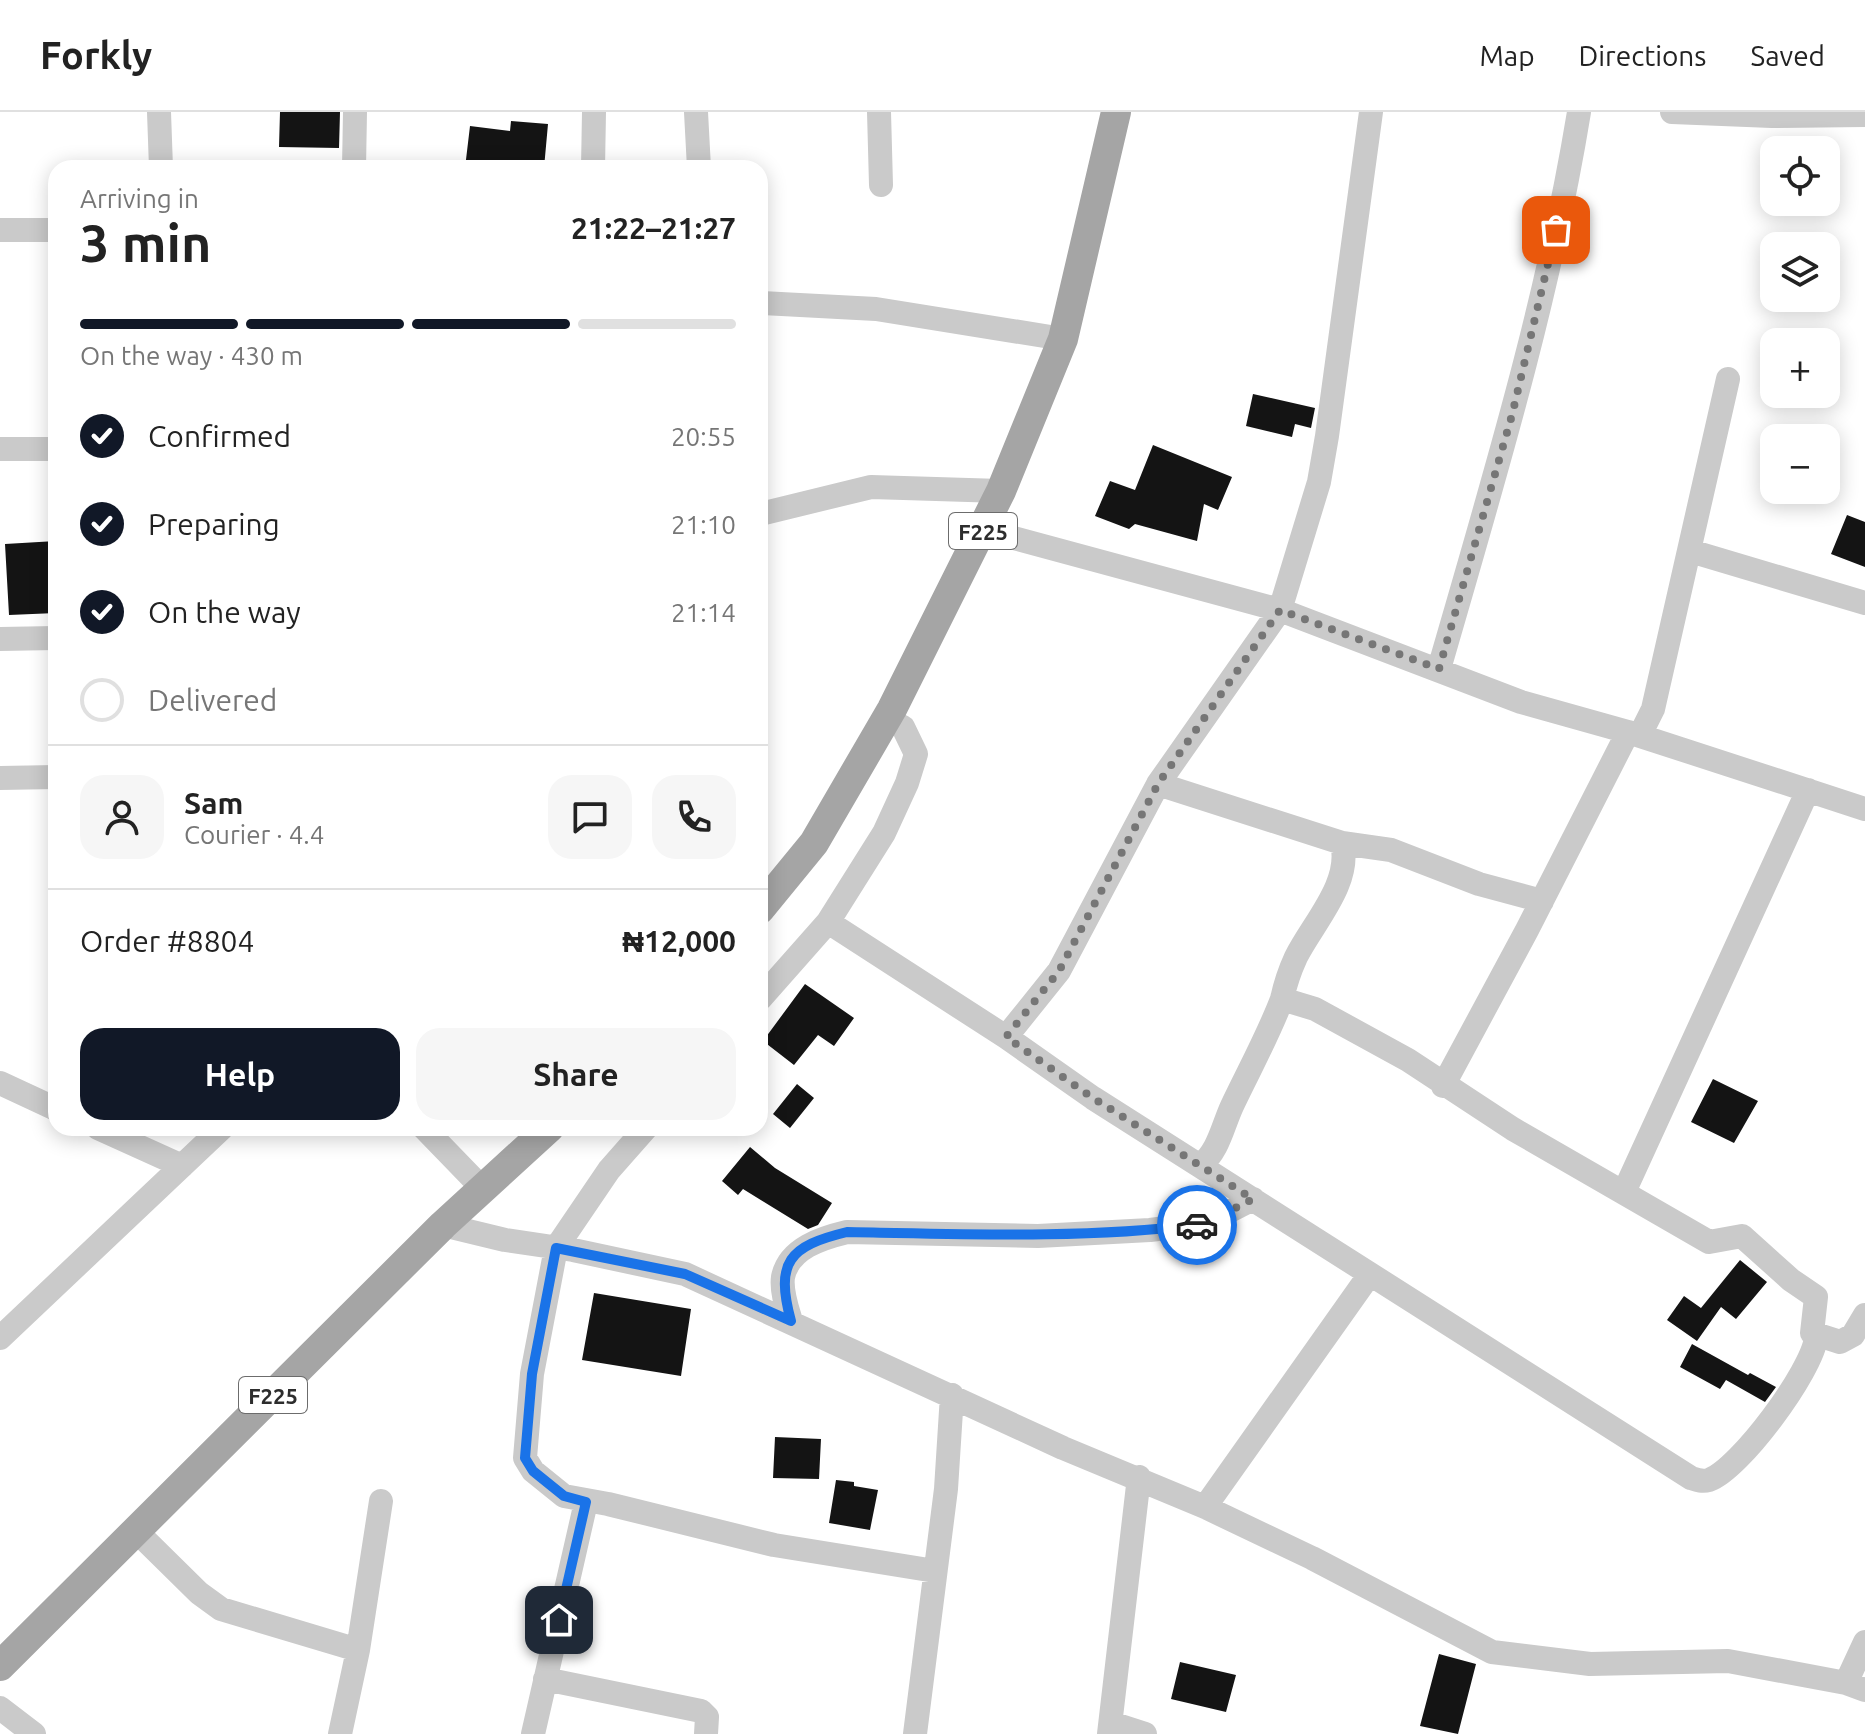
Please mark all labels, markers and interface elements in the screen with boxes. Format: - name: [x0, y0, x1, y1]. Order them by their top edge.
- text: Forkly: [40, 34, 152, 76]
- text: Map: [1479, 40, 1535, 71]
- text: Directions: [1579, 40, 1706, 71]
- text: Saved: [1750, 40, 1825, 71]
- map controls: [1760, 136, 1840, 504]
- button: locate: [1760, 136, 1840, 216]
- text: Arriving in: [80, 184, 199, 213]
- pin: [1522, 196, 1590, 264]
- icon: bag: [1534, 208, 1578, 252]
- text: 21:22–21:27: [571, 211, 736, 245]
- text: 3 min: [80, 214, 211, 272]
- button: layers: [1760, 232, 1840, 312]
- button: +: [1760, 328, 1840, 408]
- text: On the way · 430 m: [80, 341, 303, 370]
- icon: check: [80, 414, 124, 458]
- text: Confirmed: [148, 419, 291, 453]
- text: 20:55: [671, 422, 736, 451]
- button: −: [1760, 424, 1840, 504]
- icon: check: [80, 502, 124, 546]
- text: Preparing: [148, 507, 280, 541]
- text: 21:10: [671, 510, 736, 539]
- road number: F225: [949, 513, 1017, 549]
- icon: check: [80, 590, 124, 634]
- text: On the way: [148, 595, 301, 629]
- text: 21:14: [671, 598, 736, 627]
- text: Delivered: [148, 683, 277, 717]
- button: person: [80, 775, 164, 859]
- button: chat: [548, 775, 632, 859]
- button: phone: [652, 775, 736, 859]
- text: Sam: [184, 786, 243, 820]
- text: Courier · 4.4: [184, 820, 324, 849]
- text: Order #8804: [80, 924, 254, 958]
- text: ₦12,000: [622, 924, 736, 958]
- button: Help: [80, 1028, 400, 1120]
- button: Share: [416, 1028, 736, 1120]
- courier: [1157, 1185, 1237, 1265]
- icon: car: [1175, 1203, 1219, 1247]
- road number: F225: [239, 1377, 307, 1413]
- pin: [525, 1586, 593, 1654]
- icon: home: [537, 1598, 581, 1642]

